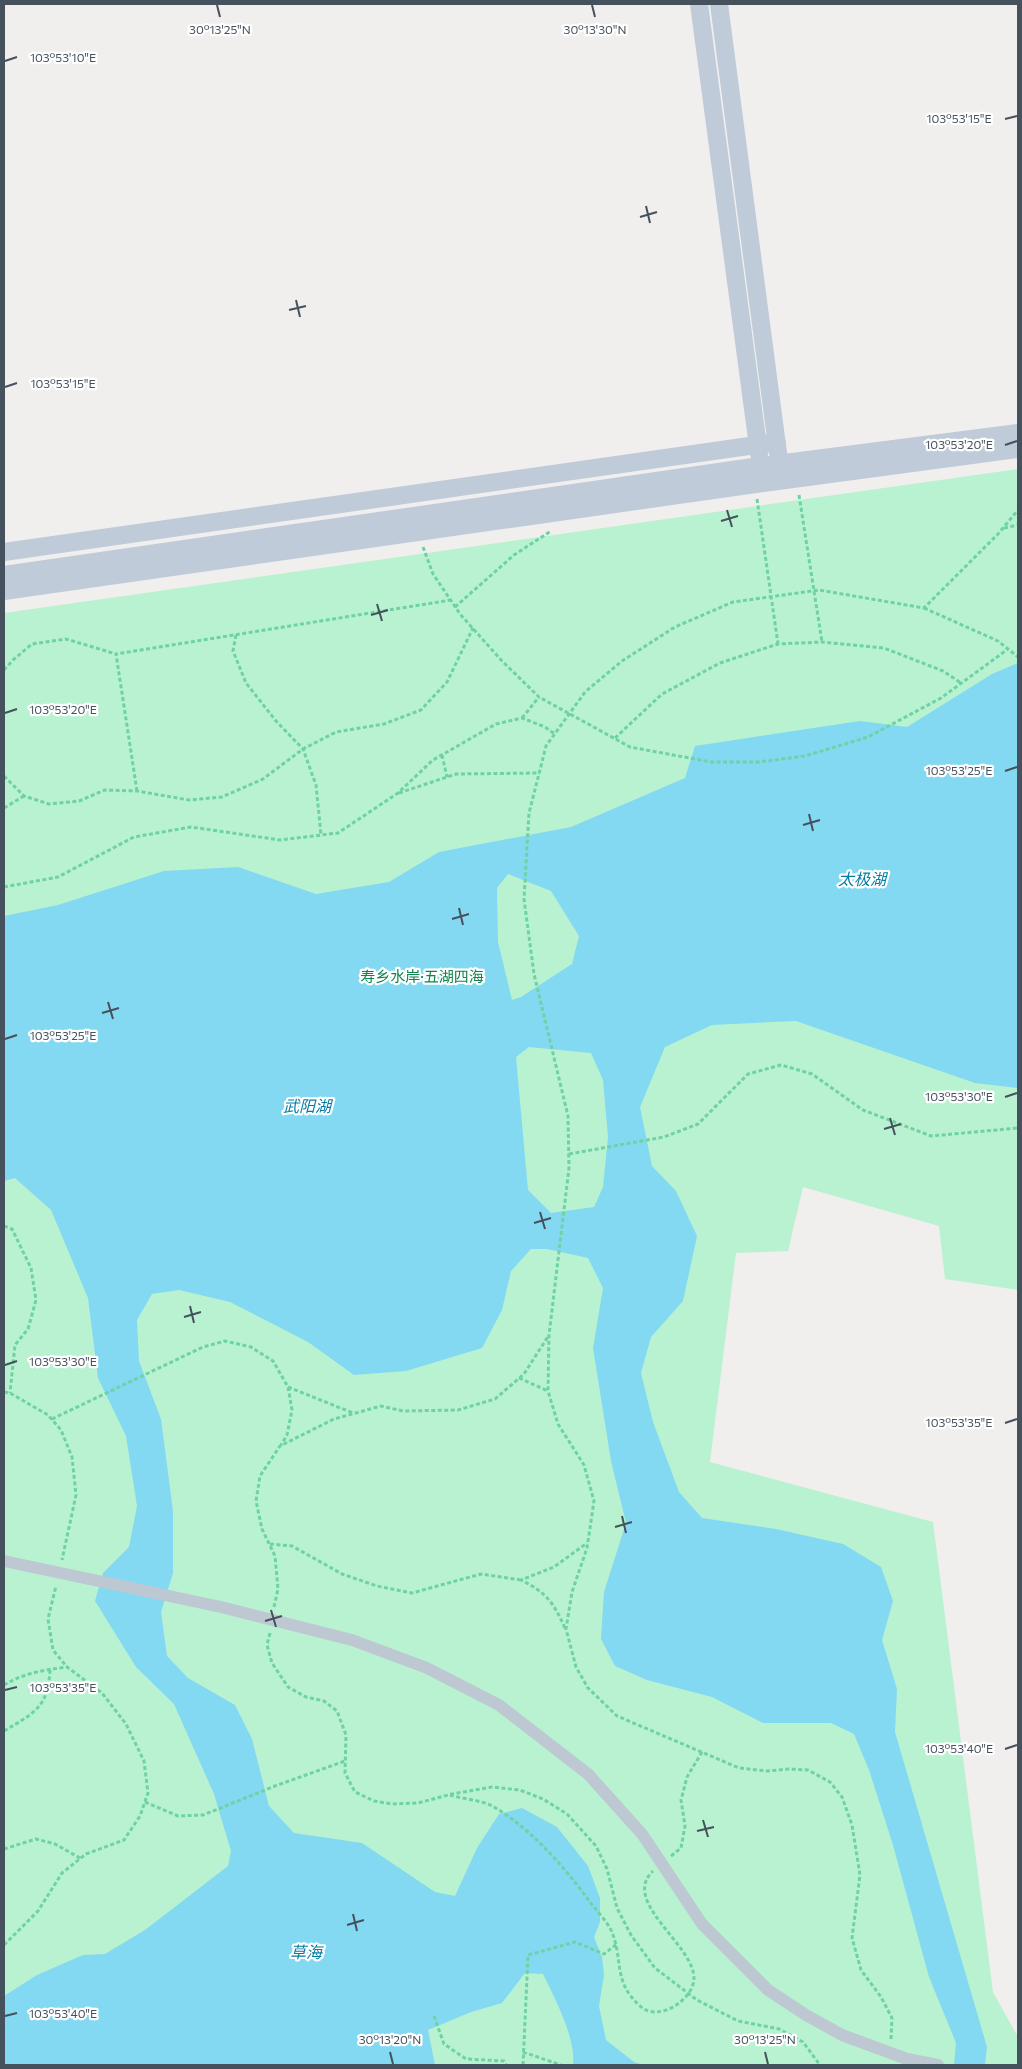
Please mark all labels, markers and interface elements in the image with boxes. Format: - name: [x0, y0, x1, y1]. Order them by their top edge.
- text: 30°13'25"N: [189, 22, 251, 36]
- text: 30°13'30"N: [564, 22, 626, 36]
- text: 103°53'10"E: [30, 50, 96, 64]
- text: 103°53'15"E: [926, 111, 992, 125]
- text: 103°53'15"E: [30, 376, 96, 390]
- text: 103°53'20"E: [925, 437, 993, 451]
- text: 103°53'20"E: [29, 702, 97, 716]
- text: 103°53'25"E: [926, 763, 992, 777]
- water label: 太极湖: [838, 869, 889, 888]
- park label: 寿乡水岸·五湖四海: [360, 967, 484, 985]
- text: 103°53'25"E: [30, 1028, 96, 1042]
- text: 103°53'30"E: [925, 1089, 993, 1103]
- water label: 武阳湖: [283, 1096, 334, 1115]
- text: 103°53'30"E: [29, 1354, 97, 1368]
- text: 103°53'35"E: [926, 1415, 992, 1429]
- text: 103°53'35"E: [30, 1680, 96, 1694]
- text: 103°53'40"E: [925, 1741, 993, 1755]
- water label: 草海: [290, 1942, 324, 1961]
- text: 103°53'40"E: [29, 2006, 97, 2020]
- text: 30°13'20"N: [359, 2032, 421, 2046]
- text: 30°13'25"N: [734, 2032, 796, 2046]

